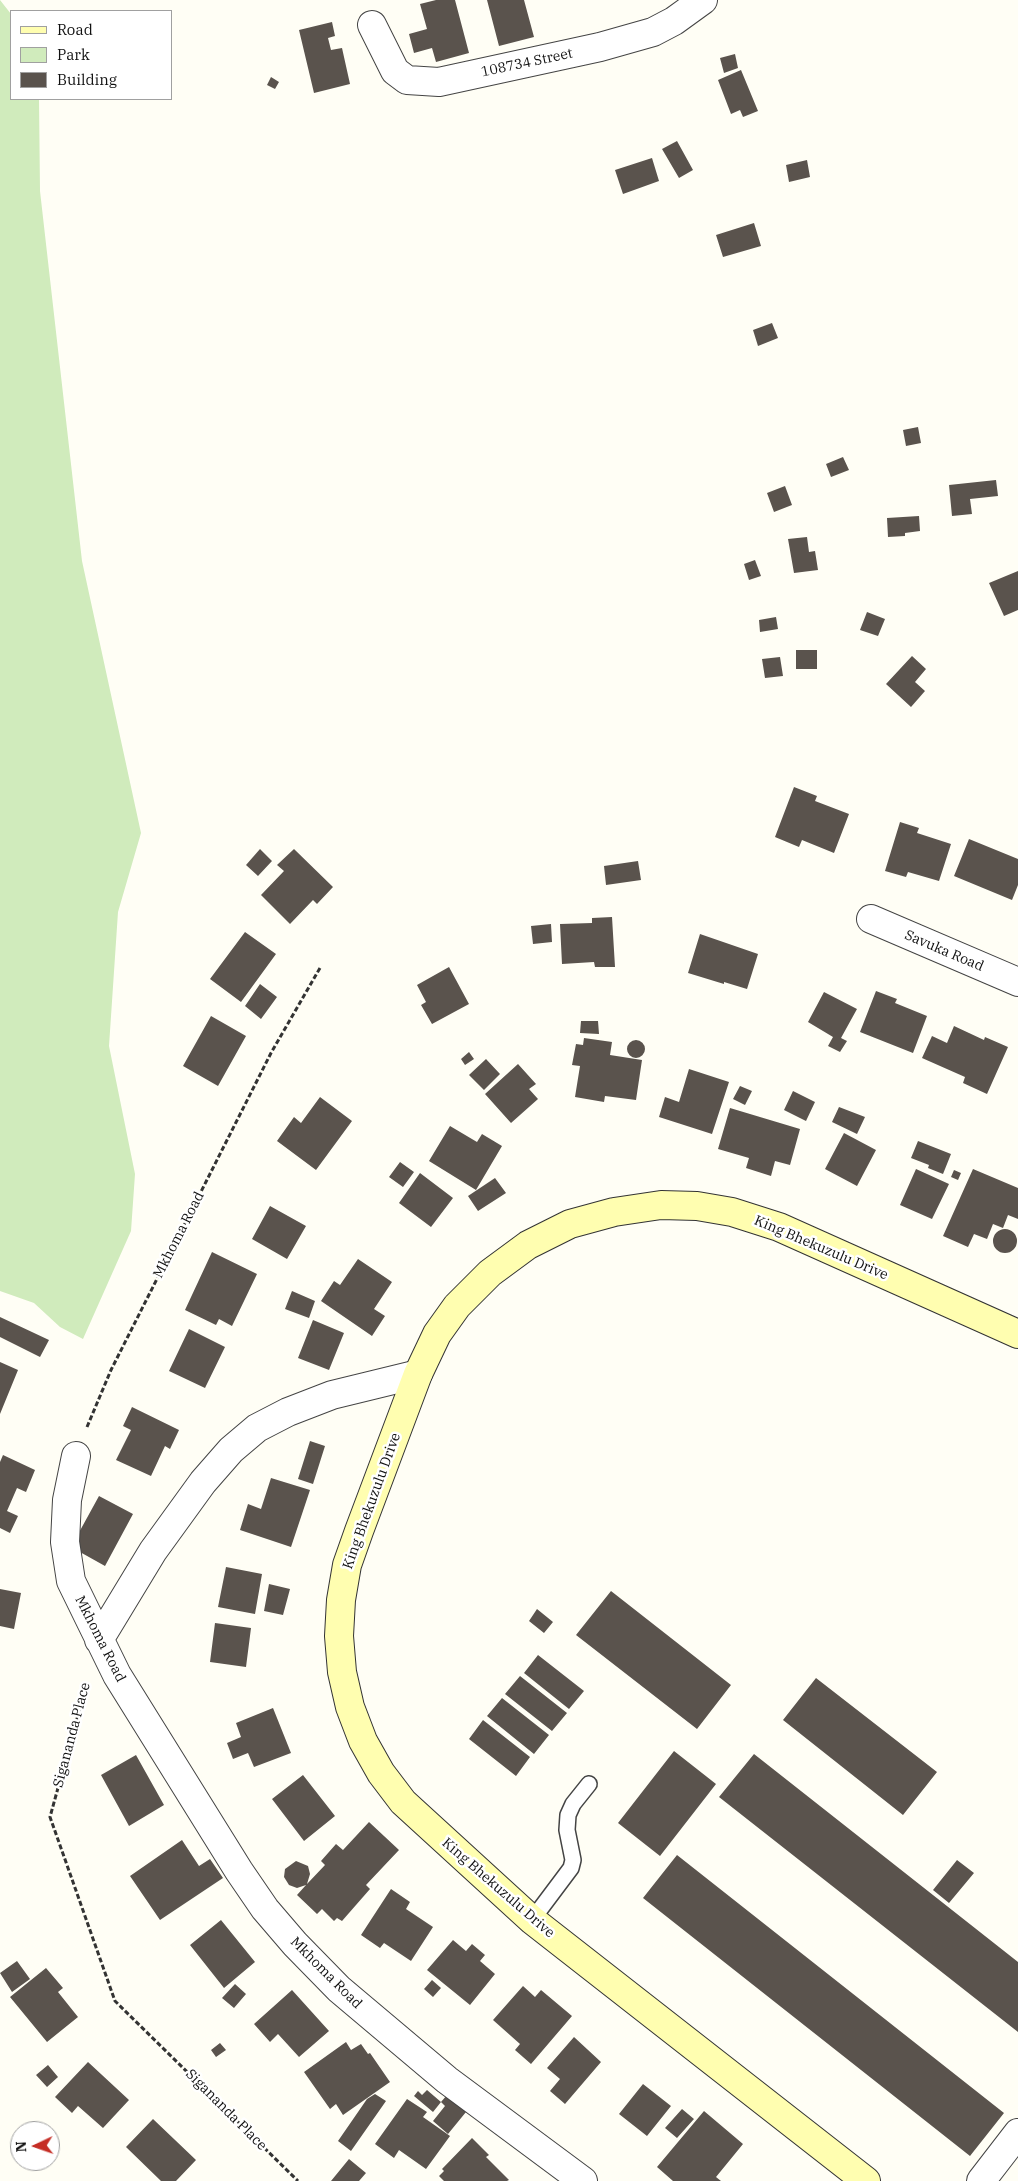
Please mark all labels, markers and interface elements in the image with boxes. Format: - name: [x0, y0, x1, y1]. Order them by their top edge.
- legend: [10, 10, 172, 100]
- text: Road: [57, 20, 93, 39]
- text: Park: [57, 45, 90, 64]
- street label: 108734 Street: [480, 45, 574, 81]
- text: Building: [57, 70, 117, 89]
- street label: Savuka Road: [902, 927, 986, 975]
- street label: Mkhoma Road: [150, 1189, 208, 1281]
- street label: King Bhekuzulu Drive: [752, 1212, 890, 1284]
- street label: King Bhekuzulu Drive: [340, 1431, 404, 1571]
- street label: Mkhoma Road: [71, 1593, 129, 1685]
- street label: Sigananda Place: [50, 1681, 94, 1789]
- street label: King Bhekuzulu Drive: [438, 1835, 558, 1941]
- street label: Mkhoma Road: [287, 1934, 365, 2012]
- street label: Sigananda Place: [182, 2066, 270, 2154]
- north arrow: [10, 2121, 60, 2171]
- text: N: [12, 2141, 30, 2153]

